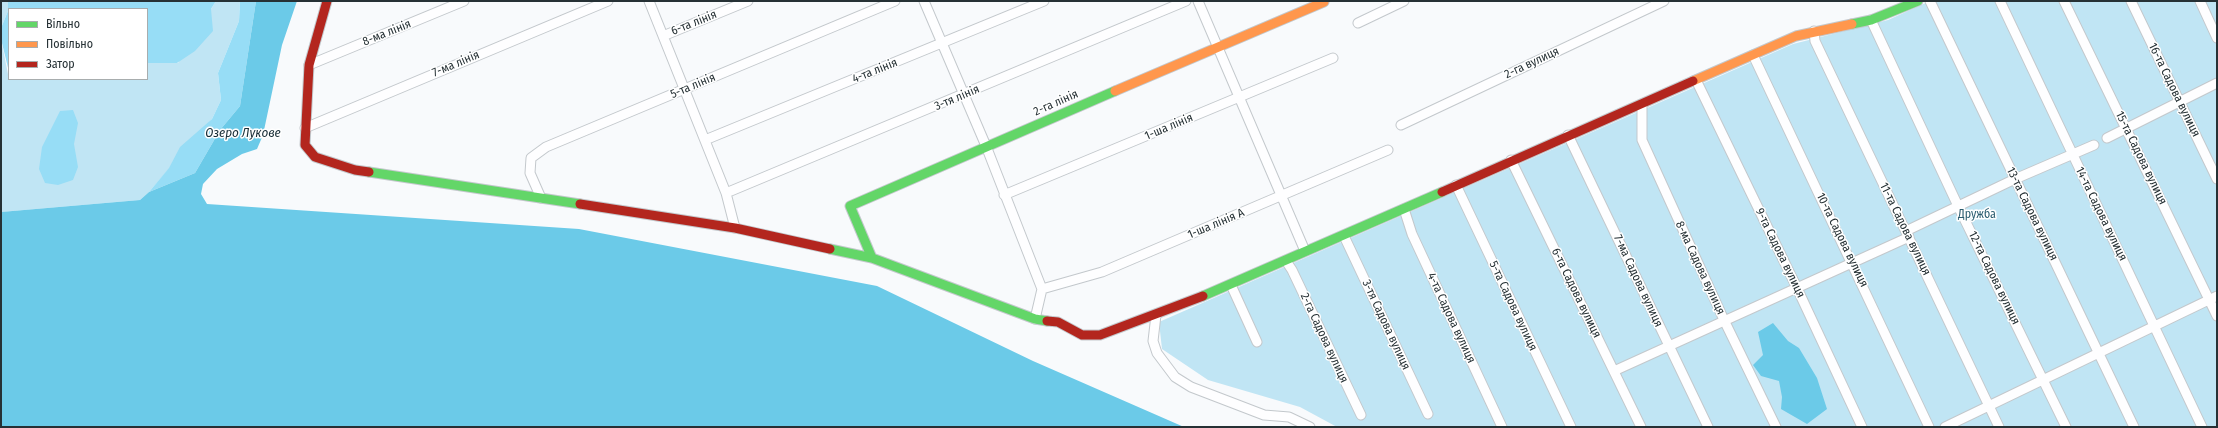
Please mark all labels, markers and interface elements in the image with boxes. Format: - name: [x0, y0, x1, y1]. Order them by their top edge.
- street label: 6-та лінія: [669, 7, 719, 39]
- legend: [8, 8, 148, 80]
- text: Вільно: [46, 17, 80, 31]
- street label: 8-ма лінія: [361, 17, 413, 49]
- text: Повільно: [46, 37, 93, 51]
- street label: 16-та Садова вулиця: [2145, 41, 2203, 139]
- street label: 2-га вулиця: [1502, 44, 1562, 82]
- street label: 7-ма лінія: [430, 48, 482, 80]
- street label: 4-та лінія: [850, 55, 900, 87]
- text: Затор: [46, 57, 75, 71]
- street label: 5-та лінія: [668, 70, 718, 102]
- street label: 3-тя лінія: [932, 82, 982, 114]
- street label: 2-га лінія: [1032, 87, 1080, 119]
- street label: 15-та Садова вулиця: [2112, 109, 2170, 207]
- street label: 1-ша лінія: [1143, 110, 1195, 144]
- water label: Озеро Лукове: [205, 125, 281, 141]
- street label: 13-та Садова вулиця: [2003, 165, 2061, 263]
- street label: 14-та Садова вулиця: [2072, 165, 2130, 263]
- street label: 11-та Садова вулиця: [1876, 180, 1934, 278]
- street label: 10-та Садова вулиця: [1813, 191, 1871, 289]
- street label: 1-ша лінія А: [1186, 206, 1246, 242]
- street label: 9-та Садова вулиця: [1752, 206, 1808, 300]
- park label: Дружба: [1958, 208, 1996, 222]
- street label: 8-ма Садова вулиця: [1672, 219, 1728, 317]
- street label: 12-та Садова вулиця: [1965, 229, 2023, 327]
- street label: 7-ма Садова вулиця: [1610, 233, 1666, 329]
- street label: 6-та Садова вулиця: [1548, 246, 1604, 340]
- street label: 5-та Садова вулиця: [1486, 259, 1540, 353]
- street label: 4-та Садова вулиця: [1424, 271, 1478, 365]
- street label: 3-тя Садова вулиця: [1359, 278, 1413, 372]
- street label: 2-га Садова вулиця: [1297, 291, 1351, 385]

